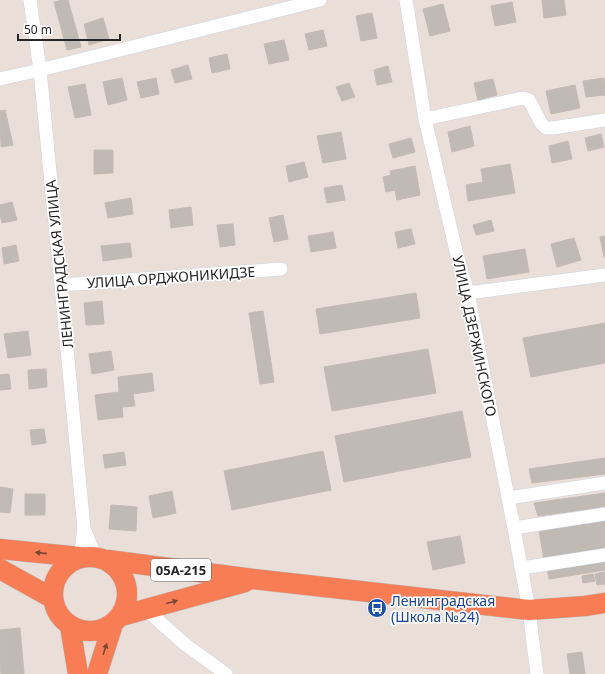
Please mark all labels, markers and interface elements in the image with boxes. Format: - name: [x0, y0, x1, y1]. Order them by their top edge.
- scale bar: [18, 16, 120, 42]
- text: 50 m: [24, 21, 52, 38]
- street label: ЛЕНИНГРАДСКАЯ УЛИЦА: [41, 179, 77, 349]
- street label: УЛИЦА ДЗЕРЖИНСКОГО: [449, 254, 501, 418]
- street label: УЛИЦА ОРДЖОНИКИДЗЕ: [86, 262, 256, 292]
- one-way arrow: [35, 550, 47, 556]
- road number: 05А-215: [151, 559, 211, 581]
- place label: Ленинградская (Школа №24): [391, 591, 495, 626]
- bus stop icon: Ленинградская (Школа №24): [366, 597, 388, 619]
- one-way arrow: [167, 599, 179, 605]
- one-way arrow: [102, 643, 108, 655]

